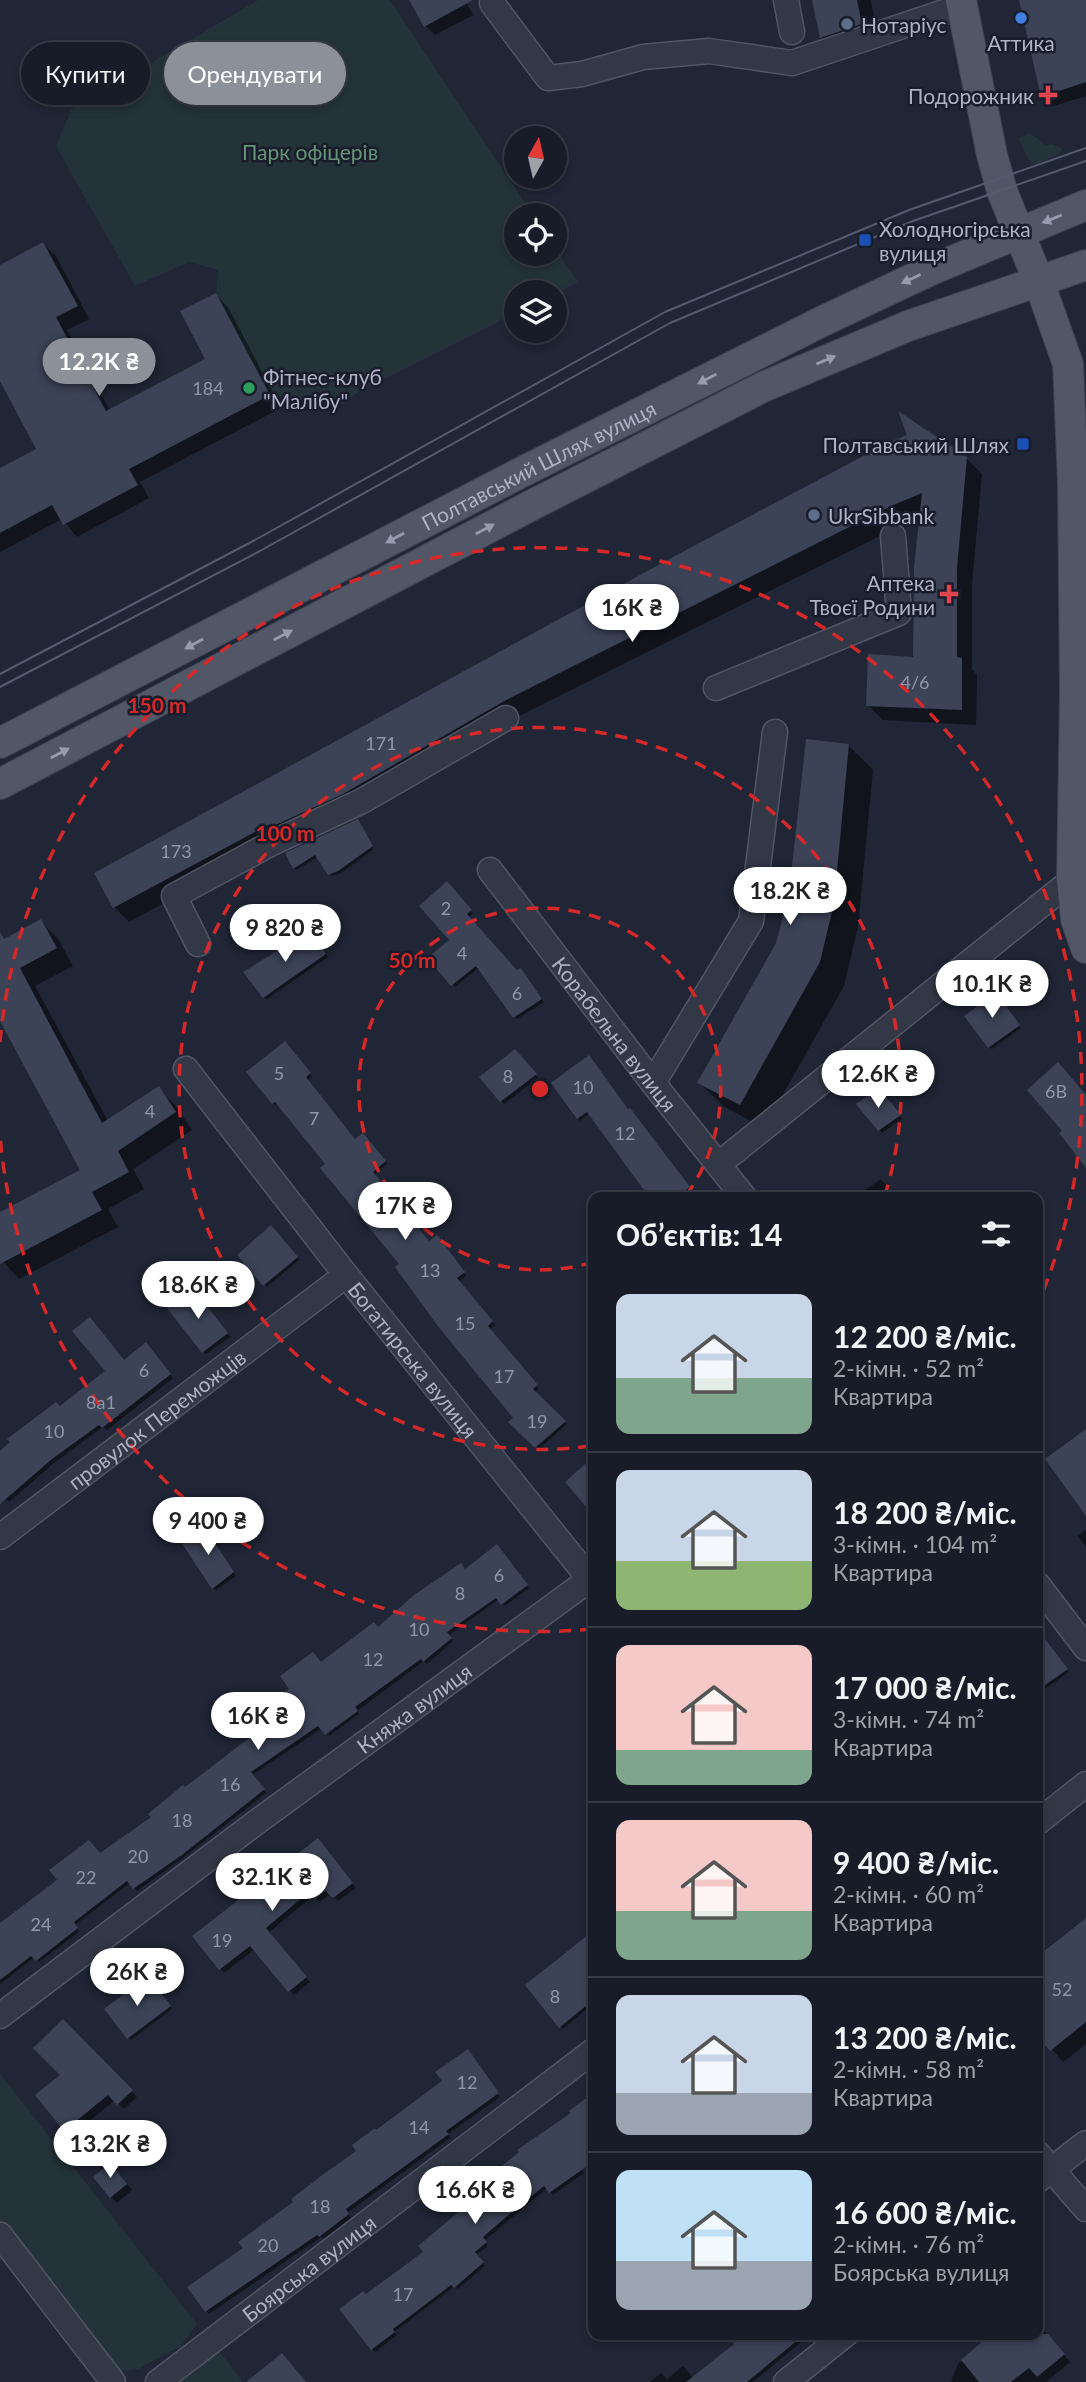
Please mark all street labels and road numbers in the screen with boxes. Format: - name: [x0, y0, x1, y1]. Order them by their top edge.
- street label: Полтавський Шлях вулиця: [417, 395, 659, 535]
- street label: Корабельна вулиця: [548, 951, 683, 1116]
- street label: Богатирська вулиця: [344, 1277, 484, 1442]
- street label: провулок Переможців: [63, 1343, 250, 1494]
- street label: Княжа вулиця: [351, 1657, 476, 1758]
- street label: Боярська вулиця: [237, 2209, 380, 2326]

